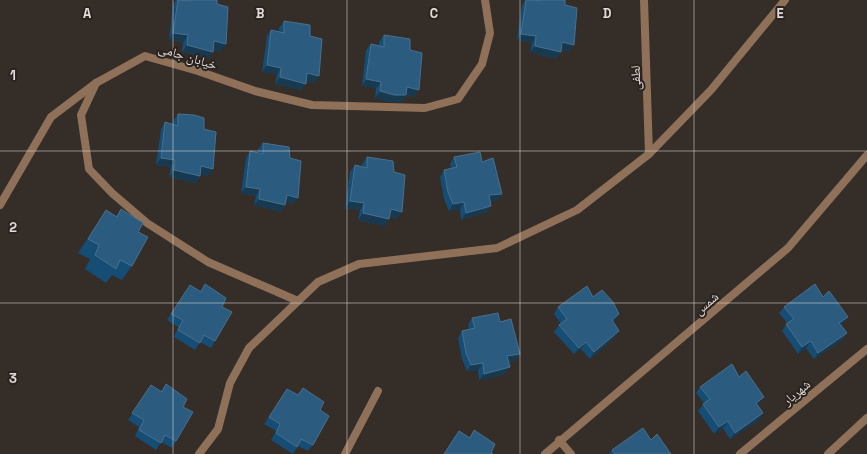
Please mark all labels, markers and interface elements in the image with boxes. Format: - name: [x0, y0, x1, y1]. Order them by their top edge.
- text: A: [83, 5, 92, 22]
- text: B: [256, 5, 265, 22]
- text: C: [430, 5, 438, 22]
- text: D: [603, 5, 612, 22]
- text: E: [776, 5, 784, 22]
- street label: خیابان جامی: [156, 40, 219, 73]
- street label: لطفی: [627, 65, 644, 91]
- text: 1: [10, 67, 16, 84]
- text: 2: [9, 219, 17, 236]
- street label: شمس: [691, 288, 722, 319]
- text: 3: [9, 370, 17, 387]
- street label: شهریار: [778, 376, 814, 410]

